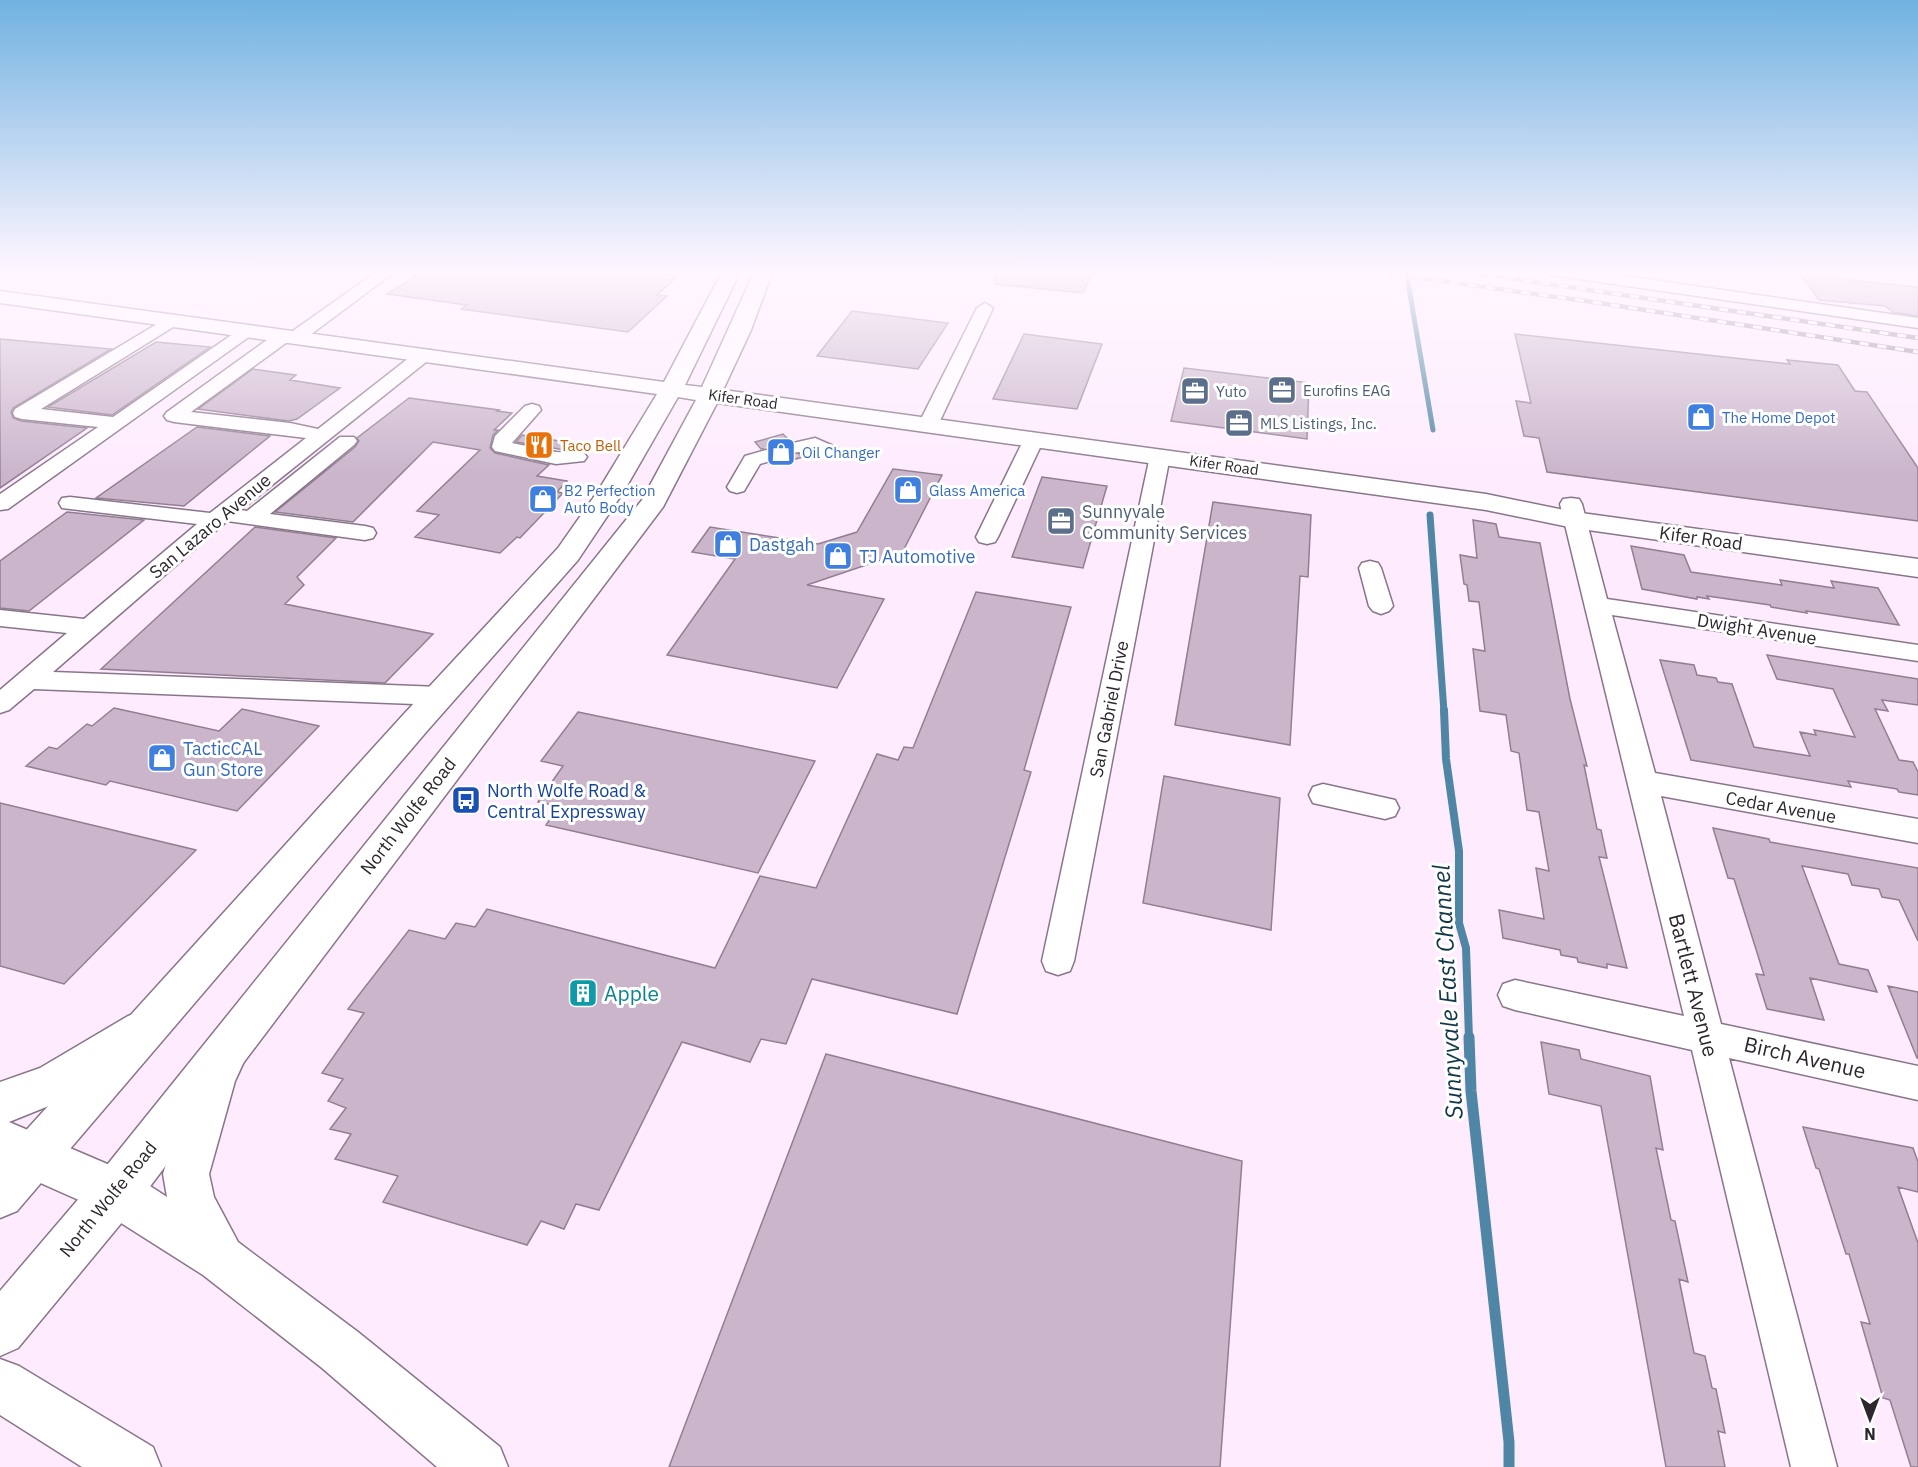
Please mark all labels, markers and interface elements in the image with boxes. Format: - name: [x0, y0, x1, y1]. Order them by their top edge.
- office icon: Eurofins EAG: [1266, 374, 1298, 406]
- office icon: Yuto: [1179, 375, 1211, 407]
- place label: Eurofins EAG: [1303, 381, 1390, 400]
- place label: Yuto: [1216, 382, 1247, 401]
- street label: Kifer Road: [707, 385, 779, 413]
- shop icon: The Home Depot: [1685, 401, 1717, 433]
- office icon: MLS Listings, Inc.: [1223, 407, 1255, 439]
- place label: The Home Depot: [1722, 408, 1835, 427]
- place label: MLS Listings, Inc.: [1260, 414, 1377, 433]
- restaurant icon: Taco Bell: [523, 429, 555, 461]
- place label: Taco Bell: [560, 436, 621, 455]
- shop icon: Oil Changer: [765, 436, 797, 468]
- place label: Oil Changer: [802, 443, 880, 462]
- street label: Kifer Road: [1188, 451, 1260, 479]
- street label: San Lazaro Avenue: [144, 468, 276, 584]
- shop icon: Glass America: [892, 474, 924, 506]
- place label: B2 Perfection Auto Body: [564, 481, 655, 517]
- place label: Glass America: [929, 481, 1025, 500]
- shop icon: B2 Perfection Auto Body: [527, 483, 559, 515]
- place label: Sunnyvale Community Services: [1082, 500, 1247, 544]
- office icon: Sunnyvale Community Services: [1045, 505, 1077, 537]
- street label: Kifer Road: [1658, 521, 1744, 555]
- shop icon: Dastgah: [712, 528, 744, 560]
- place label: Dastgah: [749, 533, 815, 556]
- shop icon: TJ Automotive: [822, 540, 854, 572]
- place label: TJ Automotive: [859, 545, 975, 568]
- street label: Dwight Avenue: [1696, 608, 1819, 650]
- street label: San Gabriel Drive: [1084, 638, 1134, 779]
- place label: TacticCAL Gun Store: [183, 737, 264, 781]
- shop icon: TacticCAL Gun Store: [146, 742, 178, 774]
- street label: North Wolfe Road: [355, 753, 461, 879]
- place label: North Wolfe Road & Central Expressway: [487, 779, 647, 823]
- bus stop icon: North Wolfe Road & Central Expressway: [450, 784, 482, 816]
- street label: Cedar Avenue: [1724, 786, 1838, 828]
- water label: Sunnyvale East Channel: [1424, 863, 1470, 1120]
- street label: Bartlett Avenue: [1663, 910, 1725, 1060]
- building icon: Apple: [567, 977, 599, 1009]
- place label: Apple: [604, 979, 659, 1007]
- street label: Birch Avenue: [1741, 1029, 1869, 1085]
- street label: North Wolfe Road: [54, 1136, 162, 1262]
- north arrow: [1840, 1389, 1900, 1449]
- text: N: [1864, 1424, 1876, 1444]

